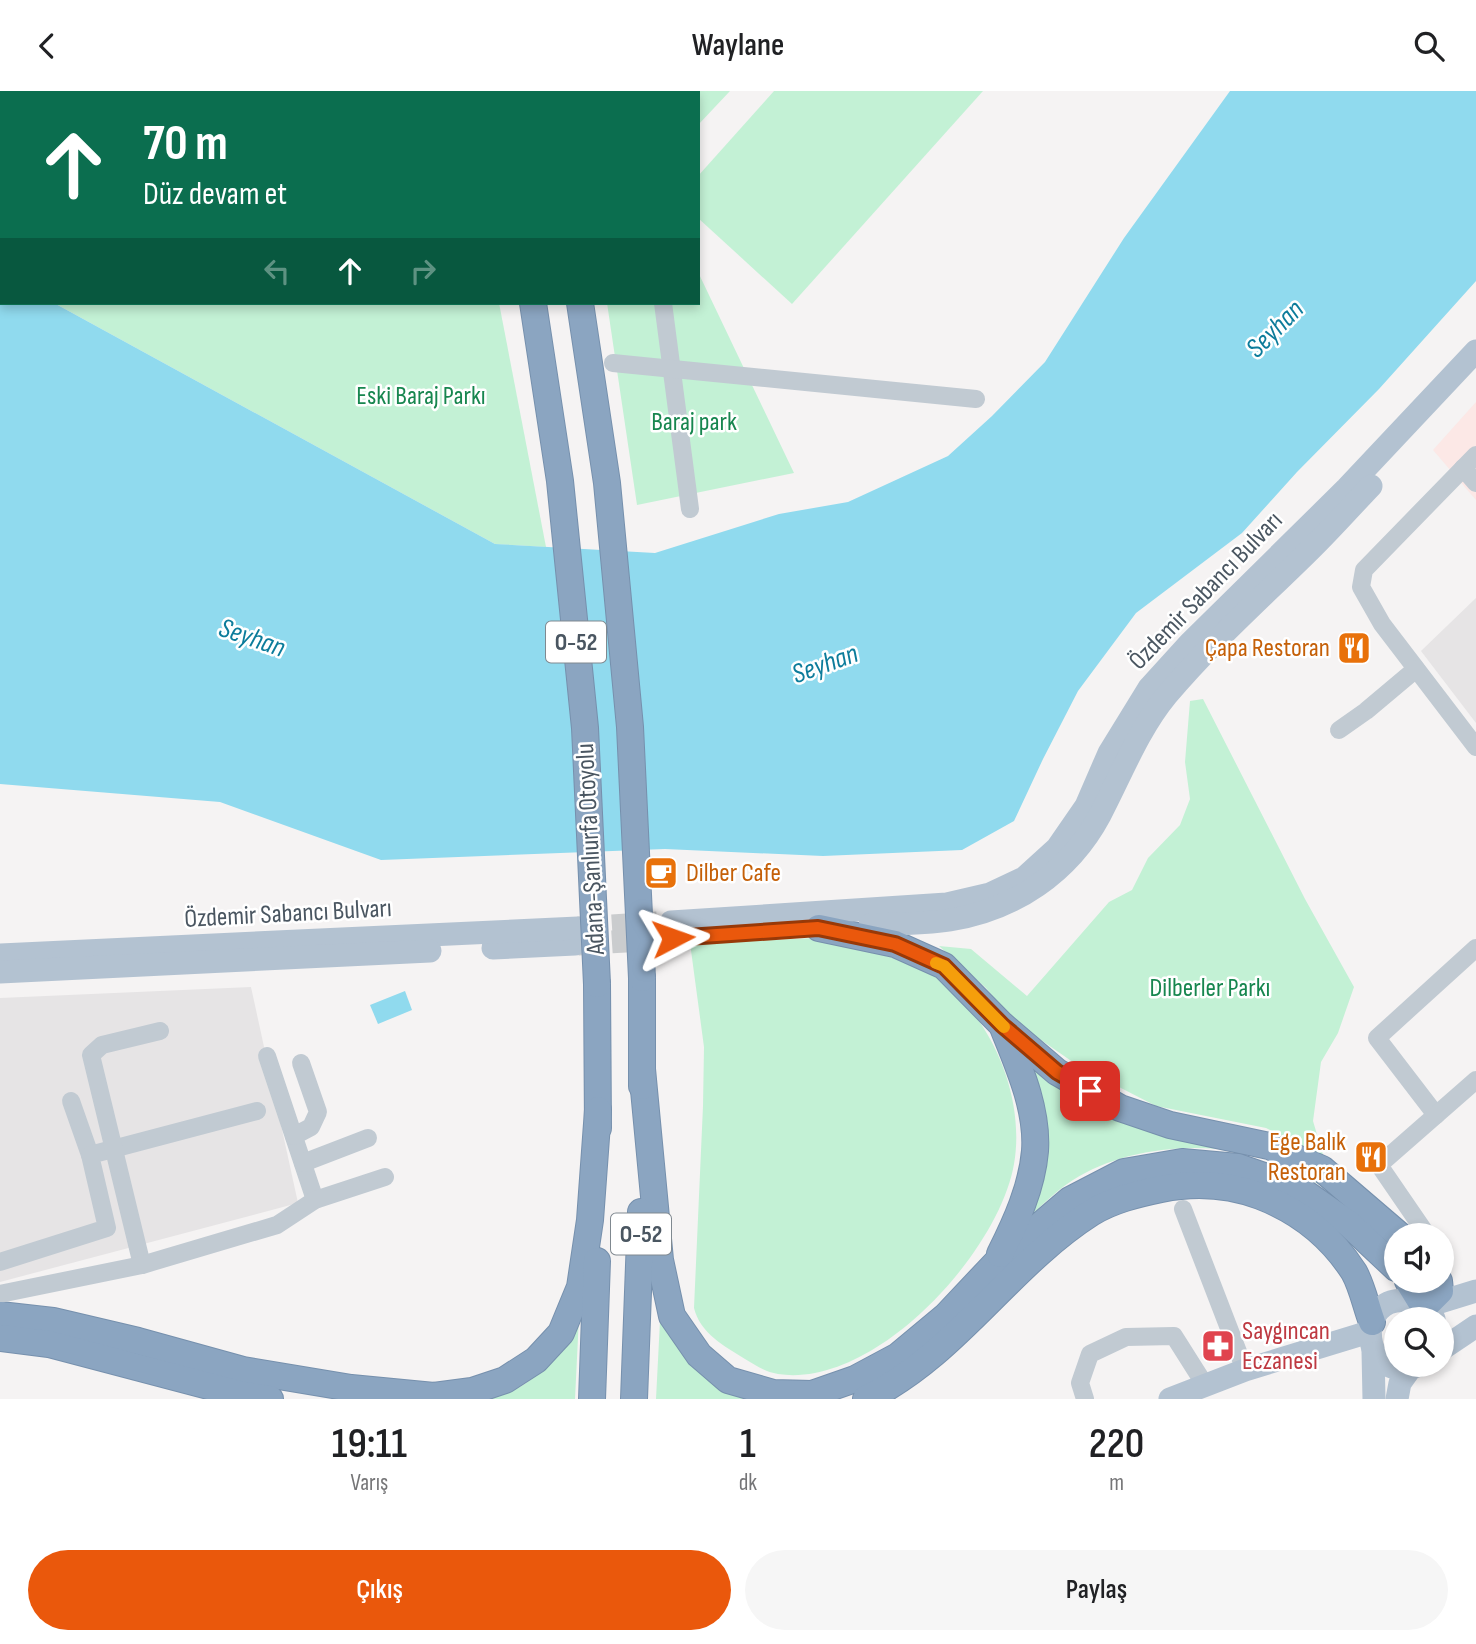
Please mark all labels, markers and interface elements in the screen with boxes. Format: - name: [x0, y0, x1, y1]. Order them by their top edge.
- text: Waylane: [692, 26, 784, 65]
- icon: back: [28, 27, 66, 65]
- icon: search: [1410, 27, 1448, 65]
- text: 70 m: [143, 115, 228, 174]
- icon: ahead: [28, 119, 119, 210]
- text: Düz devam et: [143, 175, 287, 214]
- icon: left: [258, 252, 296, 290]
- icon: ahead: [331, 252, 369, 290]
- icon: right: [404, 252, 442, 290]
- water label: Seyhan: [1239, 293, 1311, 365]
- park label: Eski Baraj Parkı: [356, 381, 486, 412]
- park label: Baraj park: [651, 407, 737, 438]
- street label: Özdemir Sabancı Bulvarı: [1123, 506, 1289, 676]
- water label: Seyhan: [215, 611, 290, 665]
- road number: O-52: [546, 621, 606, 663]
- restaurant icon: Çapa Restoran: [1335, 629, 1373, 667]
- place label: Çapa Restoran: [1205, 633, 1330, 664]
- water label: Seyhan: [787, 637, 863, 691]
- street label: Adana-Şanlıurfa Otoyolu: [570, 743, 612, 956]
- cafe icon: Dilber Cafe: [642, 854, 680, 892]
- place label: Dilber Cafe: [686, 858, 781, 889]
- street label: Özdemir Sabancı Bulvarı: [183, 893, 393, 935]
- position arrow: [636, 901, 710, 975]
- park label: Dilberler Parkı: [1150, 973, 1270, 1004]
- pin: [1060, 1061, 1120, 1121]
- icon: arrive: [1071, 1072, 1109, 1110]
- place label: Ege Balık Restoran: [1268, 1127, 1346, 1188]
- restaurant icon: Ege Balık Restoran: [1352, 1138, 1390, 1176]
- road number: O-52: [611, 1213, 671, 1254]
- map controls: [1384, 1223, 1454, 1377]
- button: sound: [1384, 1223, 1454, 1293]
- button: search: [1384, 1307, 1454, 1377]
- place label: Saygıncan Eczanesi: [1242, 1316, 1330, 1377]
- pharmacy icon: Saygıncan Eczanesi: [1199, 1327, 1237, 1365]
- text: 19:11: [332, 1419, 407, 1470]
- text: 1: [740, 1419, 756, 1470]
- text: 220: [1089, 1419, 1144, 1470]
- text: Varış: [351, 1469, 388, 1497]
- text: dk: [739, 1469, 757, 1497]
- text: m: [1109, 1469, 1124, 1497]
- button: Çıkış: [28, 1550, 731, 1630]
- button: Paylaş: [745, 1550, 1448, 1630]

